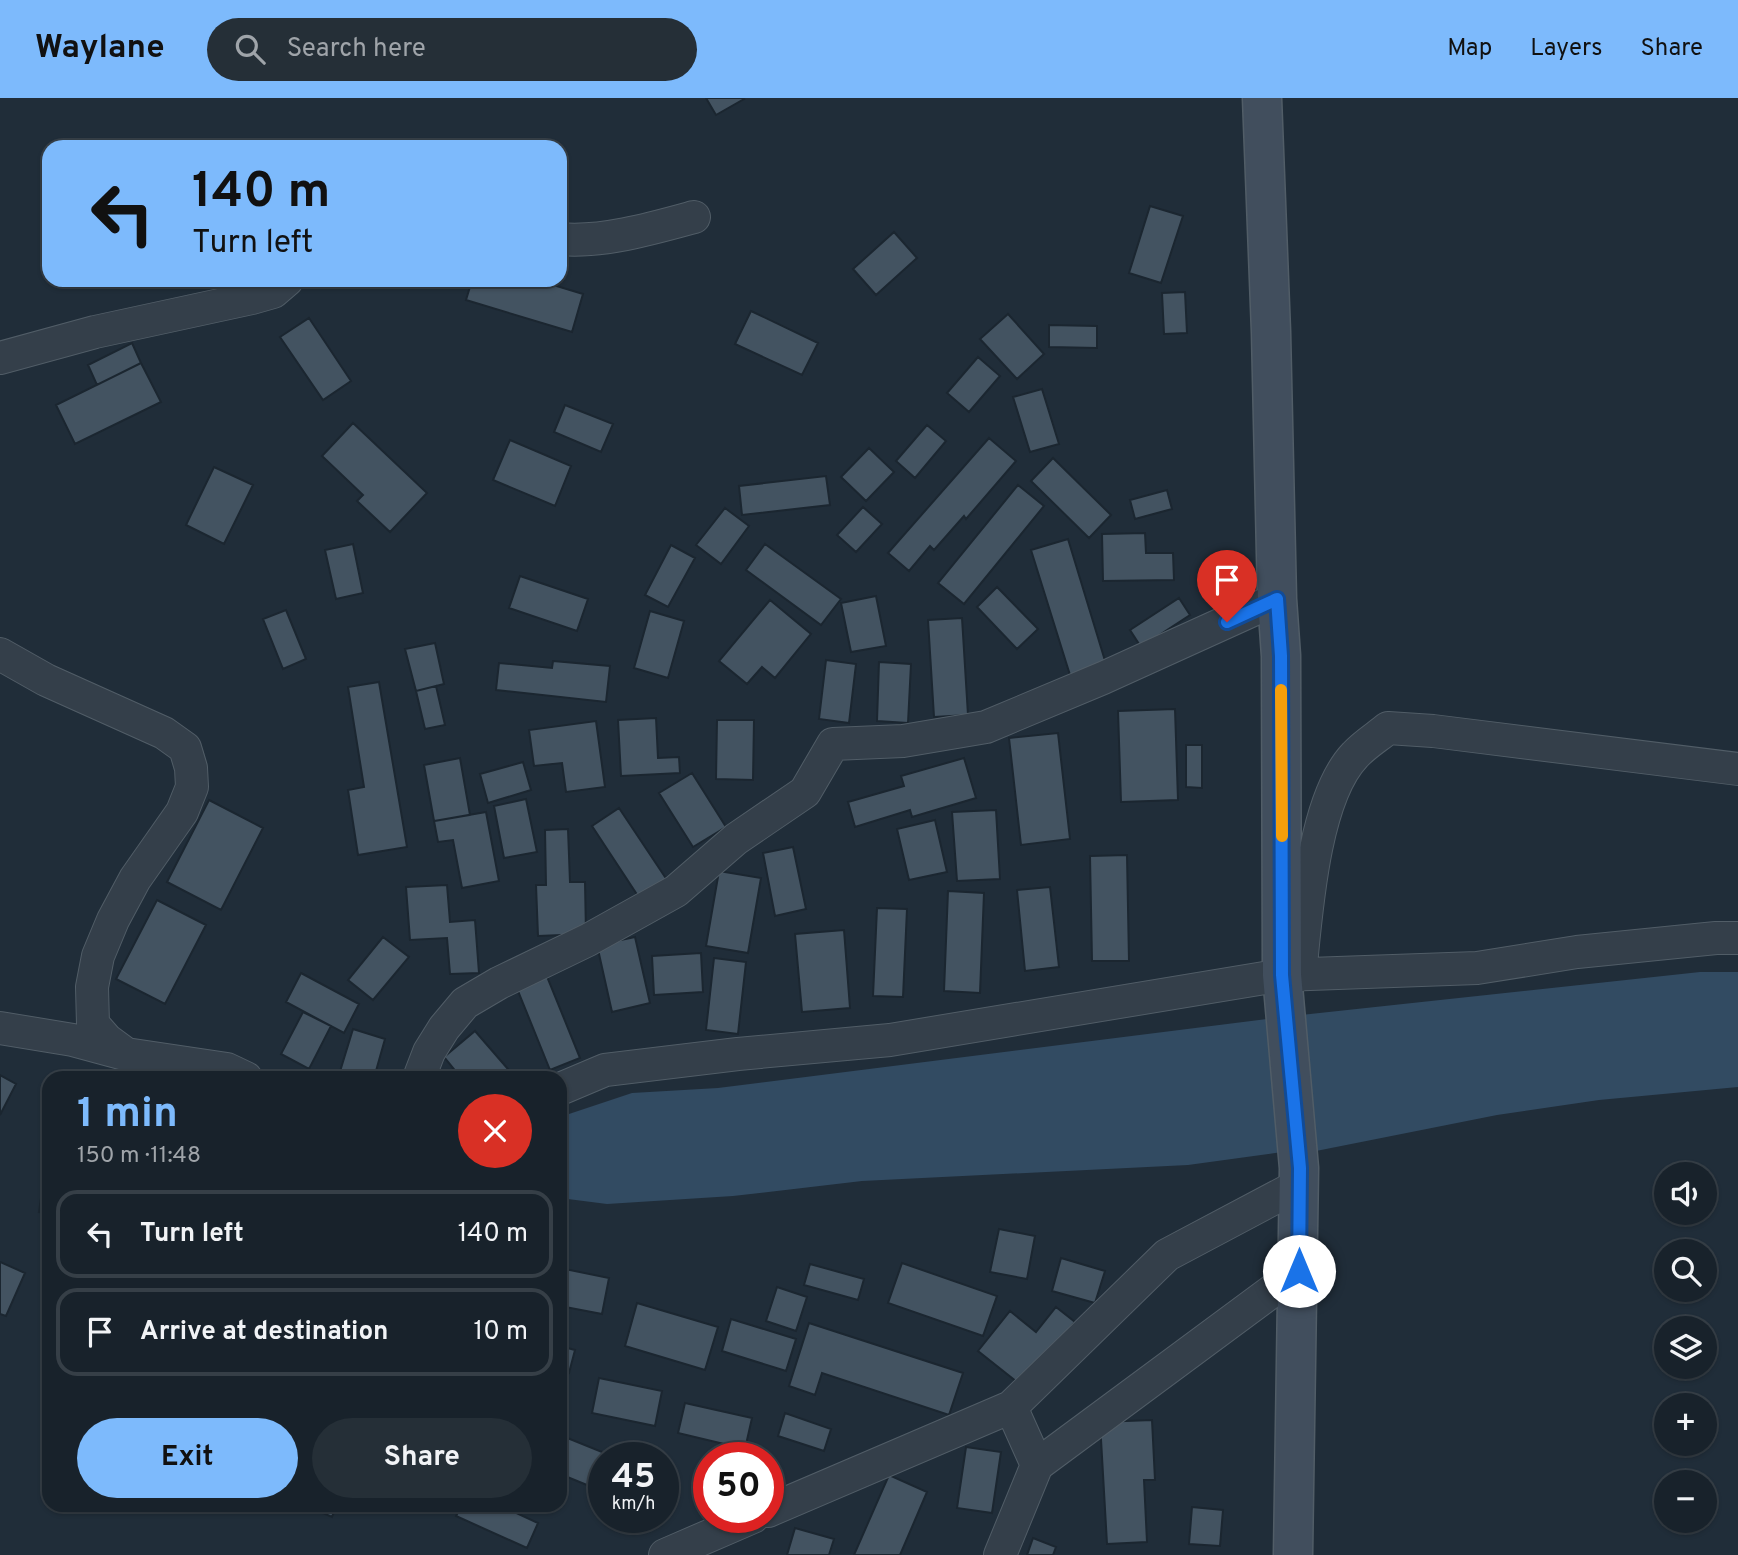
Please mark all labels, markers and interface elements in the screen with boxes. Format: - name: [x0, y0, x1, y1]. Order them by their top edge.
- search box: [207, 18, 697, 81]
- text: Waylane: [35, 28, 165, 70]
- icon: search: [231, 30, 269, 68]
- text: Search here: [287, 33, 426, 66]
- text: Map: [1447, 34, 1492, 64]
- text: Layers: [1530, 34, 1602, 64]
- text: Share: [1640, 34, 1703, 64]
- text: 140 m: [192, 163, 331, 225]
- icon: left: [77, 168, 168, 259]
- text: Turn left: [192, 224, 313, 264]
- pin: [1197, 550, 1257, 622]
- icon: arrive: [1208, 561, 1246, 599]
- text: 1 min: [77, 1089, 178, 1142]
- button: close: [458, 1094, 532, 1168]
- text: 150 m · 11:48: [77, 1142, 201, 1171]
- map controls: [1654, 1162, 1717, 1533]
- button: sound: [1654, 1162, 1717, 1225]
- icon: left: [81, 1215, 119, 1253]
- text: Turn left: [140, 1218, 244, 1251]
- text: 140 m: [458, 1218, 528, 1251]
- position arrow: [1262, 1234, 1336, 1308]
- button: search: [1654, 1239, 1717, 1302]
- icon: arrive: [81, 1313, 119, 1351]
- text: Arrive at destination: [140, 1316, 388, 1349]
- text: 10 m: [473, 1316, 528, 1349]
- button: layers: [1654, 1316, 1717, 1379]
- button: +: [1654, 1393, 1717, 1456]
- button: Exit: [77, 1418, 298, 1498]
- button: Share: [312, 1418, 532, 1498]
- speed limit sign: 50: [693, 1442, 784, 1533]
- text: 45: [612, 1456, 655, 1500]
- button: −: [1654, 1470, 1717, 1533]
- text: km/h: [612, 1493, 655, 1516]

